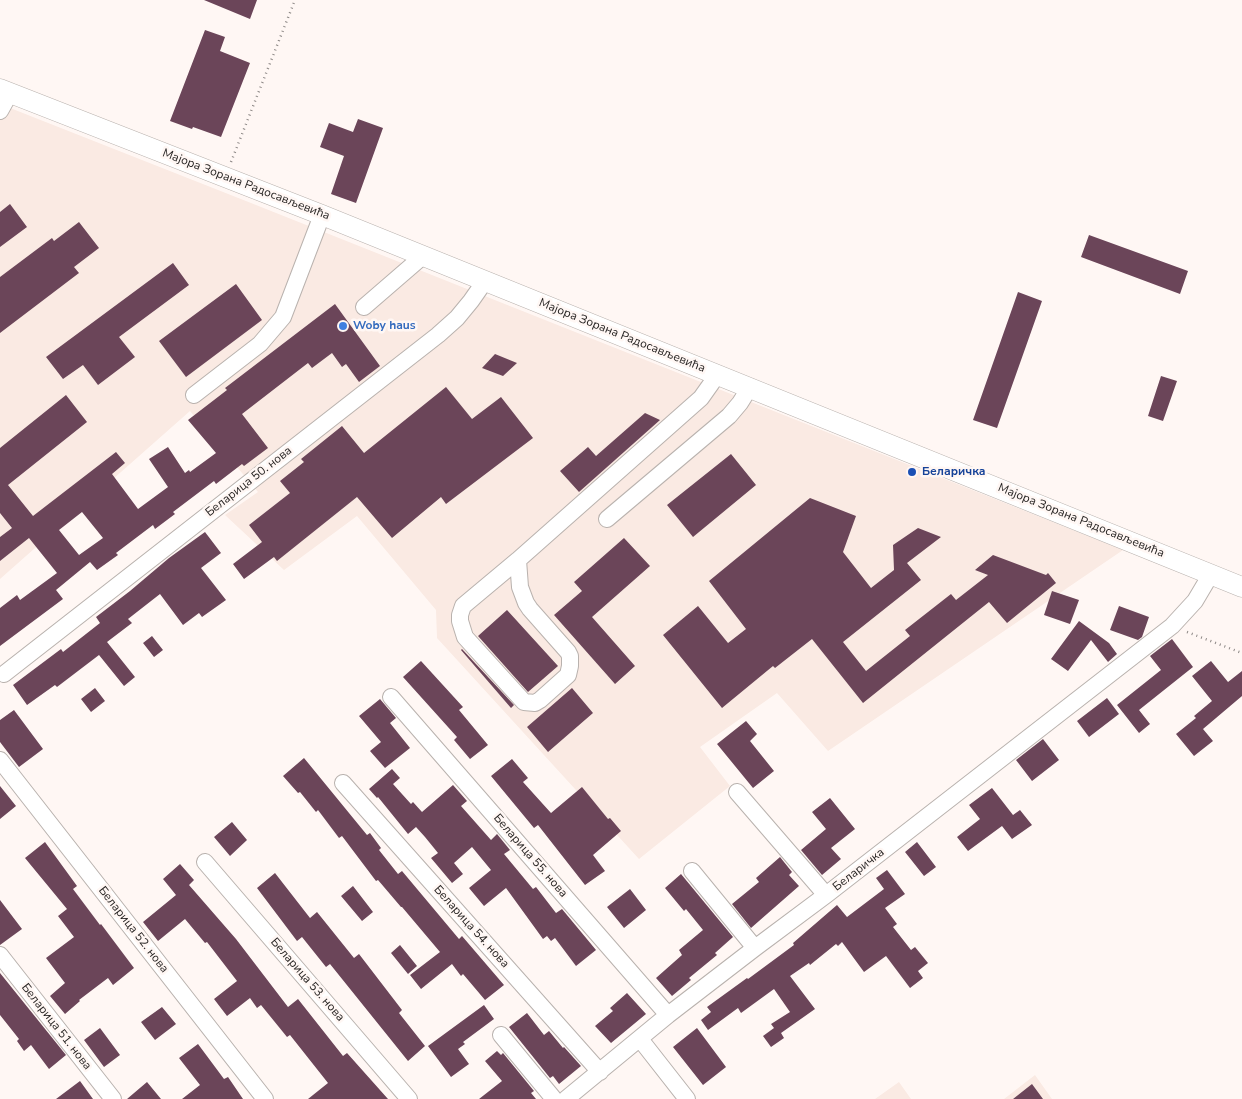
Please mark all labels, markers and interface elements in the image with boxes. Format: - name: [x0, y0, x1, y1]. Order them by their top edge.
- street label: Мајора Зорана Радосављевића: [160, 146, 332, 224]
- street label: Мајора Зорана Радосављевића: [537, 296, 707, 376]
- place label: Woby haus: [353, 319, 416, 333]
- marker: Woby haus: [337, 320, 349, 332]
- street label: Беларица 50. нова: [203, 444, 295, 520]
- place label: Беларичка: [922, 465, 986, 479]
- marker: Беларичка: [906, 466, 918, 478]
- street label: Мајора Зорана Радосављевића: [996, 481, 1166, 561]
- street label: Беларица 55. нова: [490, 811, 570, 901]
- street label: Беларичка: [830, 845, 888, 895]
- street label: Беларица 54. нова: [430, 883, 512, 971]
- street label: Беларица 52. нова: [95, 884, 171, 976]
- street label: Беларица 53. нова: [267, 935, 347, 1025]
- street label: Беларица 51. нова: [18, 981, 94, 1073]

